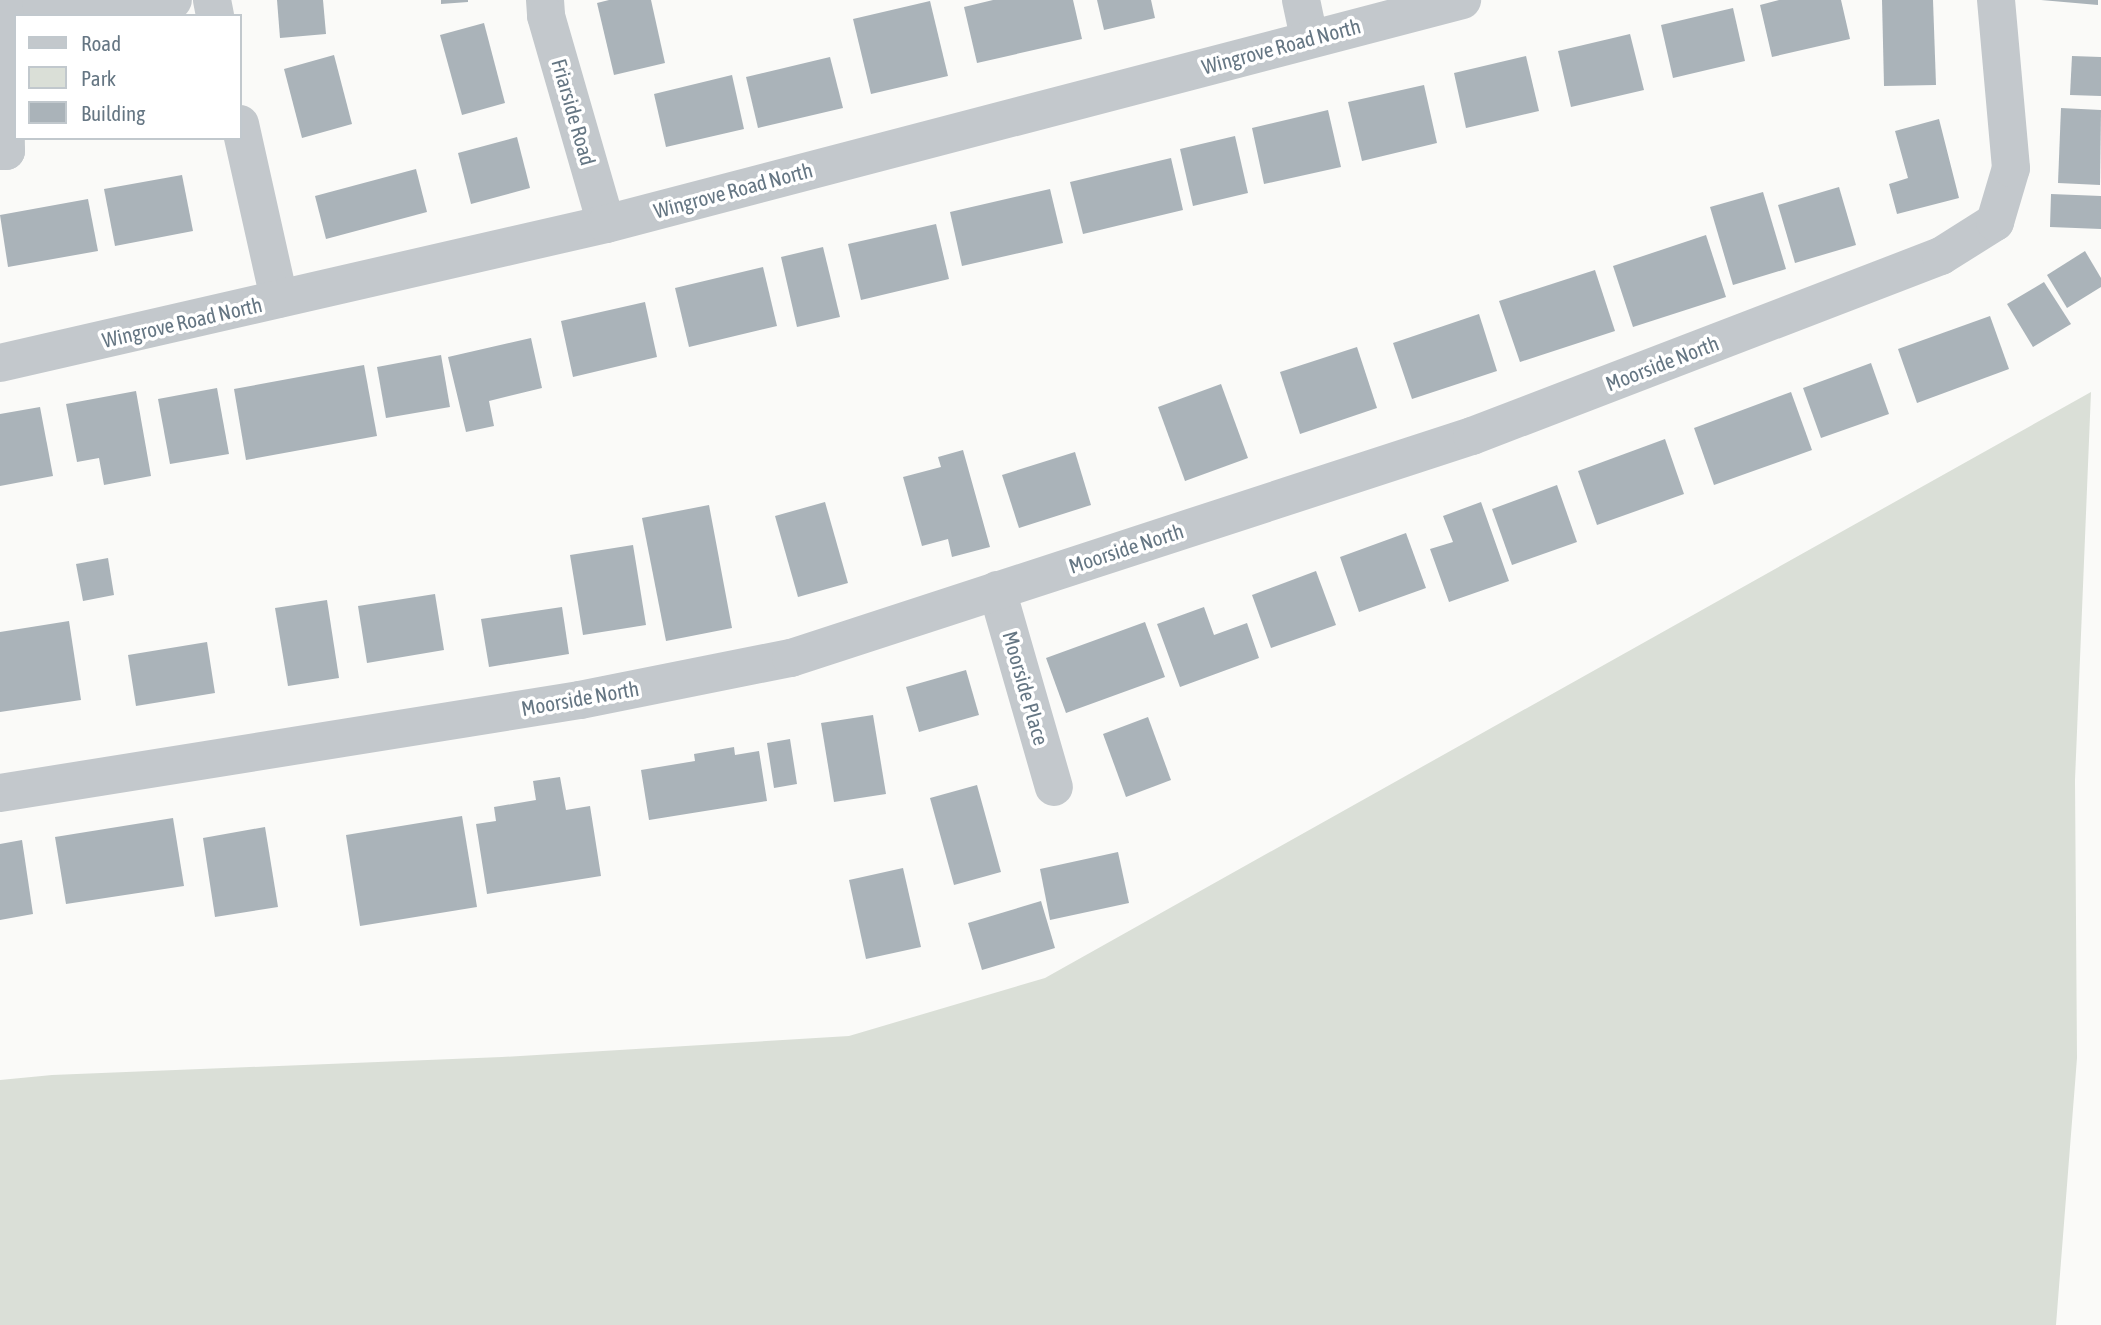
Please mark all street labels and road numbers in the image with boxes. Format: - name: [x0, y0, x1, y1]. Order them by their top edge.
- street label: Wingrove Road North: [1199, 13, 1363, 79]
- street label: Friarside Road: [547, 56, 601, 168]
- street label: Wingrove Road North: [651, 157, 815, 223]
- street label: Wingrove Road North: [100, 291, 264, 353]
- street label: Moorside North: [1602, 330, 1722, 396]
- street label: Moorside North: [1065, 518, 1187, 578]
- street label: Moorside Place: [998, 628, 1054, 748]
- street label: Moorside North: [519, 675, 641, 721]

